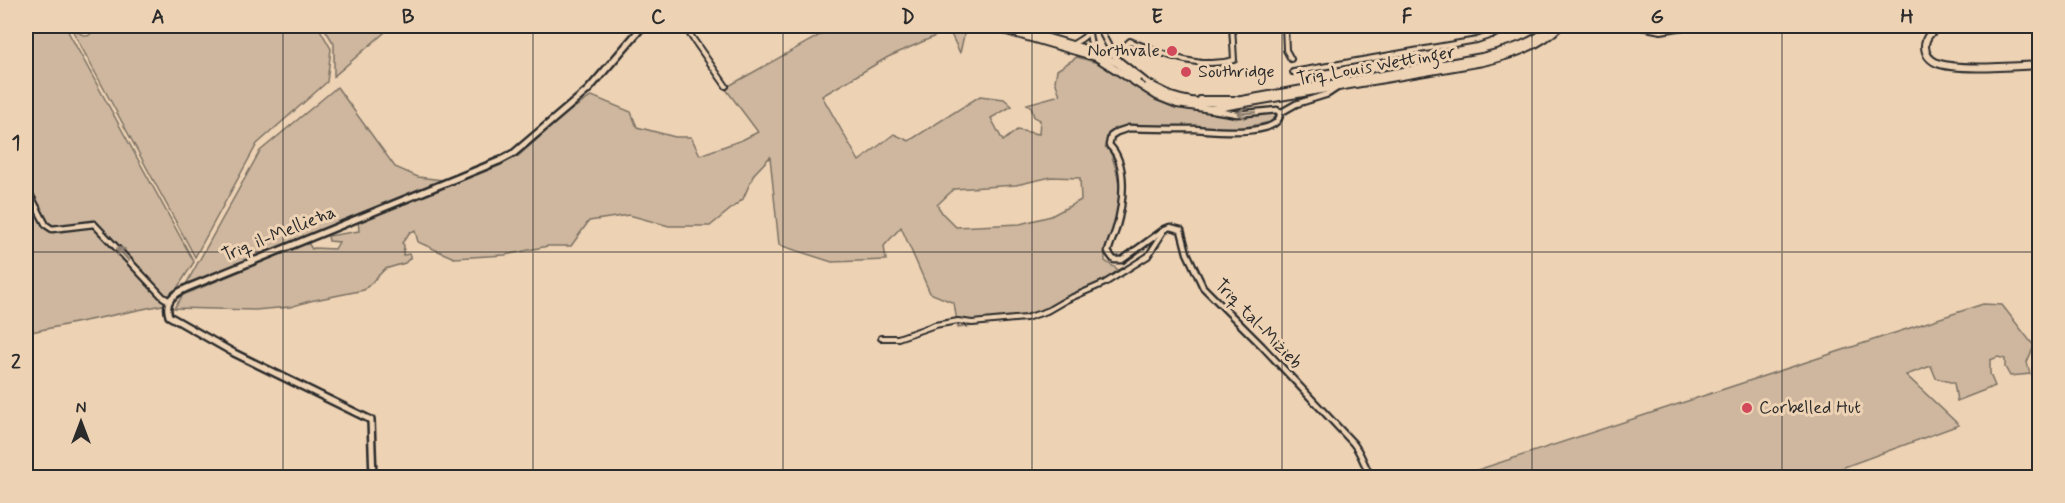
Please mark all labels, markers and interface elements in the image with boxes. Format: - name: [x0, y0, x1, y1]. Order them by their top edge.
- text: A: [151, 4, 165, 31]
- text: B: [402, 4, 415, 31]
- text: C: [651, 4, 666, 31]
- text: D: [901, 4, 915, 31]
- text: E: [1151, 4, 1163, 31]
- text: F: [1402, 4, 1413, 31]
- text: G: [1650, 4, 1664, 31]
- text: H: [1900, 4, 1914, 31]
- place label: Northvale: [1088, 39, 1160, 63]
- street label: Triq Louis Wettinger: [1295, 40, 1458, 94]
- marker: Northvale: [1165, 44, 1179, 58]
- place label: Southridge: [1198, 60, 1275, 85]
- marker: Southridge: [1179, 65, 1193, 79]
- one-way arrow: [1236, 108, 1256, 119]
- text: 1: [12, 130, 20, 157]
- street label: Triq il-Mellieħa: [218, 200, 340, 268]
- one-way arrow: [115, 247, 130, 262]
- street label: Triq tal-Miżieb: [1209, 274, 1307, 374]
- text: 2: [11, 349, 21, 376]
- north arrow: [51, 392, 111, 452]
- place label: Corbelled Hut: [1759, 396, 1861, 420]
- text: N: [76, 398, 86, 419]
- marker: Corbelled Hut: [1740, 401, 1754, 415]

